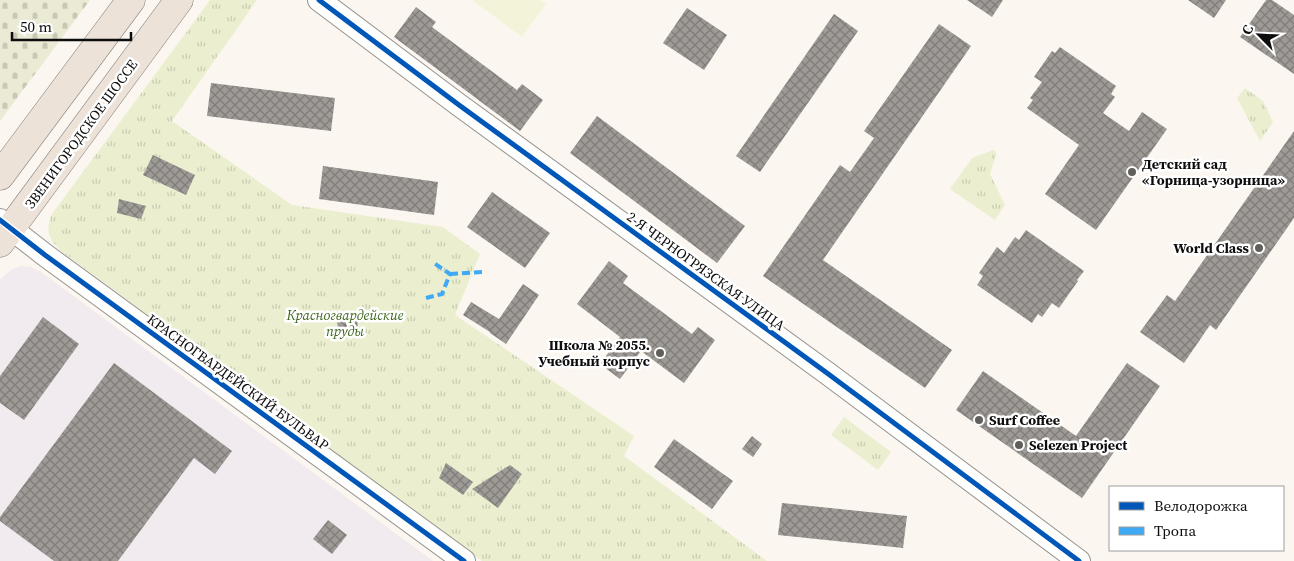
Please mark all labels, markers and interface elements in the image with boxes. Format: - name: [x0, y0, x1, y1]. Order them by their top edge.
- scale bar: [12, 10, 131, 42]
- north arrow: [1234, 10, 1284, 60]
- text: 50 m: [20, 16, 52, 37]
- text: С: [1236, 21, 1258, 38]
- street label: ЗВЕНИГОРОДСКОЕ ШОССЕ: [20, 55, 142, 213]
- place label: Детский сад «Горница-узорница»: [1142, 154, 1285, 190]
- marker: Детский сад «Горница-узорница»: [1126, 166, 1138, 178]
- street label: 2-Я ЧЕРНОГРЯЗСКАЯ УЛИЦА: [623, 207, 790, 336]
- place label: World Class: [1173, 238, 1250, 258]
- marker: World Class: [1253, 242, 1265, 254]
- park label: Красногвардейские пруды: [286, 305, 404, 341]
- street label: КРАСНОГВАРДЕЙСКИЙ БУЛЬВАР: [143, 309, 333, 455]
- place label: Школа № 2055. Учебный корпус: [538, 335, 650, 371]
- marker: Школа № 2055. Учебный корпус: [654, 347, 666, 359]
- place label: Surf Coffee: [989, 410, 1060, 430]
- marker: Surf Coffee: [973, 414, 985, 426]
- place label: Selezen Project: [1029, 435, 1128, 455]
- marker: Selezen Project: [1013, 439, 1025, 451]
- legend: [1109, 486, 1284, 551]
- text: Велодорожка: [1154, 495, 1248, 516]
- text: Тропа: [1154, 520, 1196, 541]

